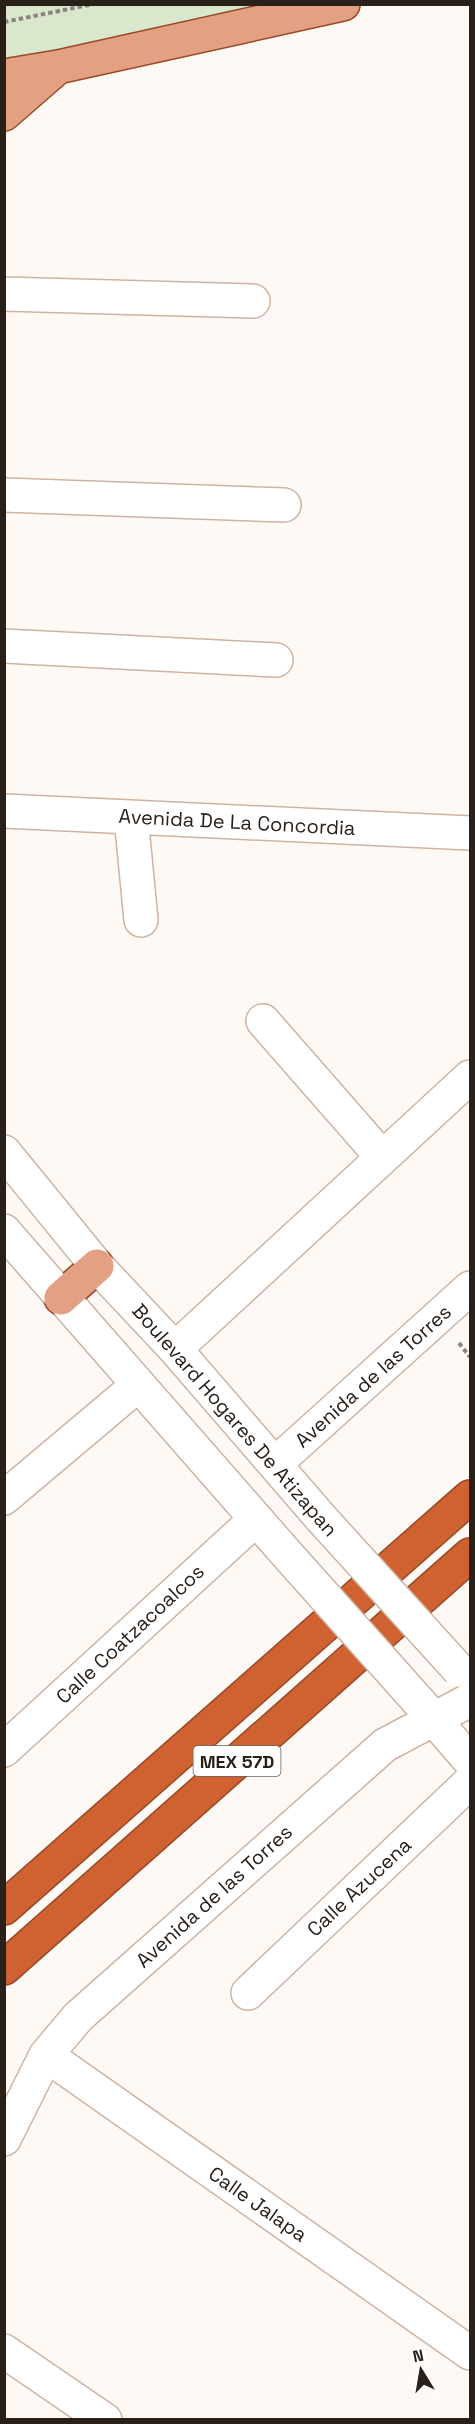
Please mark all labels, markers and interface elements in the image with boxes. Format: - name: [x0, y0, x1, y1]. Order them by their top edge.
- street label: Avenida De La Concordia: [118, 803, 356, 841]
- street label: Boulevard Hogares De Atizapan: [127, 1298, 343, 1542]
- street label: Avenida de las Torres: [289, 1299, 457, 1453]
- street label: Calle Coatzacoalcos: [50, 1558, 210, 1710]
- road number: MEX 57D: [194, 1746, 280, 1776]
- street label: Avenida de las Torres: [130, 1819, 298, 1973]
- street label: Calle Azucena: [301, 1832, 417, 1942]
- street label: Calle Jalapa: [204, 2160, 312, 2248]
- north arrow: [391, 2340, 451, 2400]
- text: N: [411, 2344, 426, 2367]

